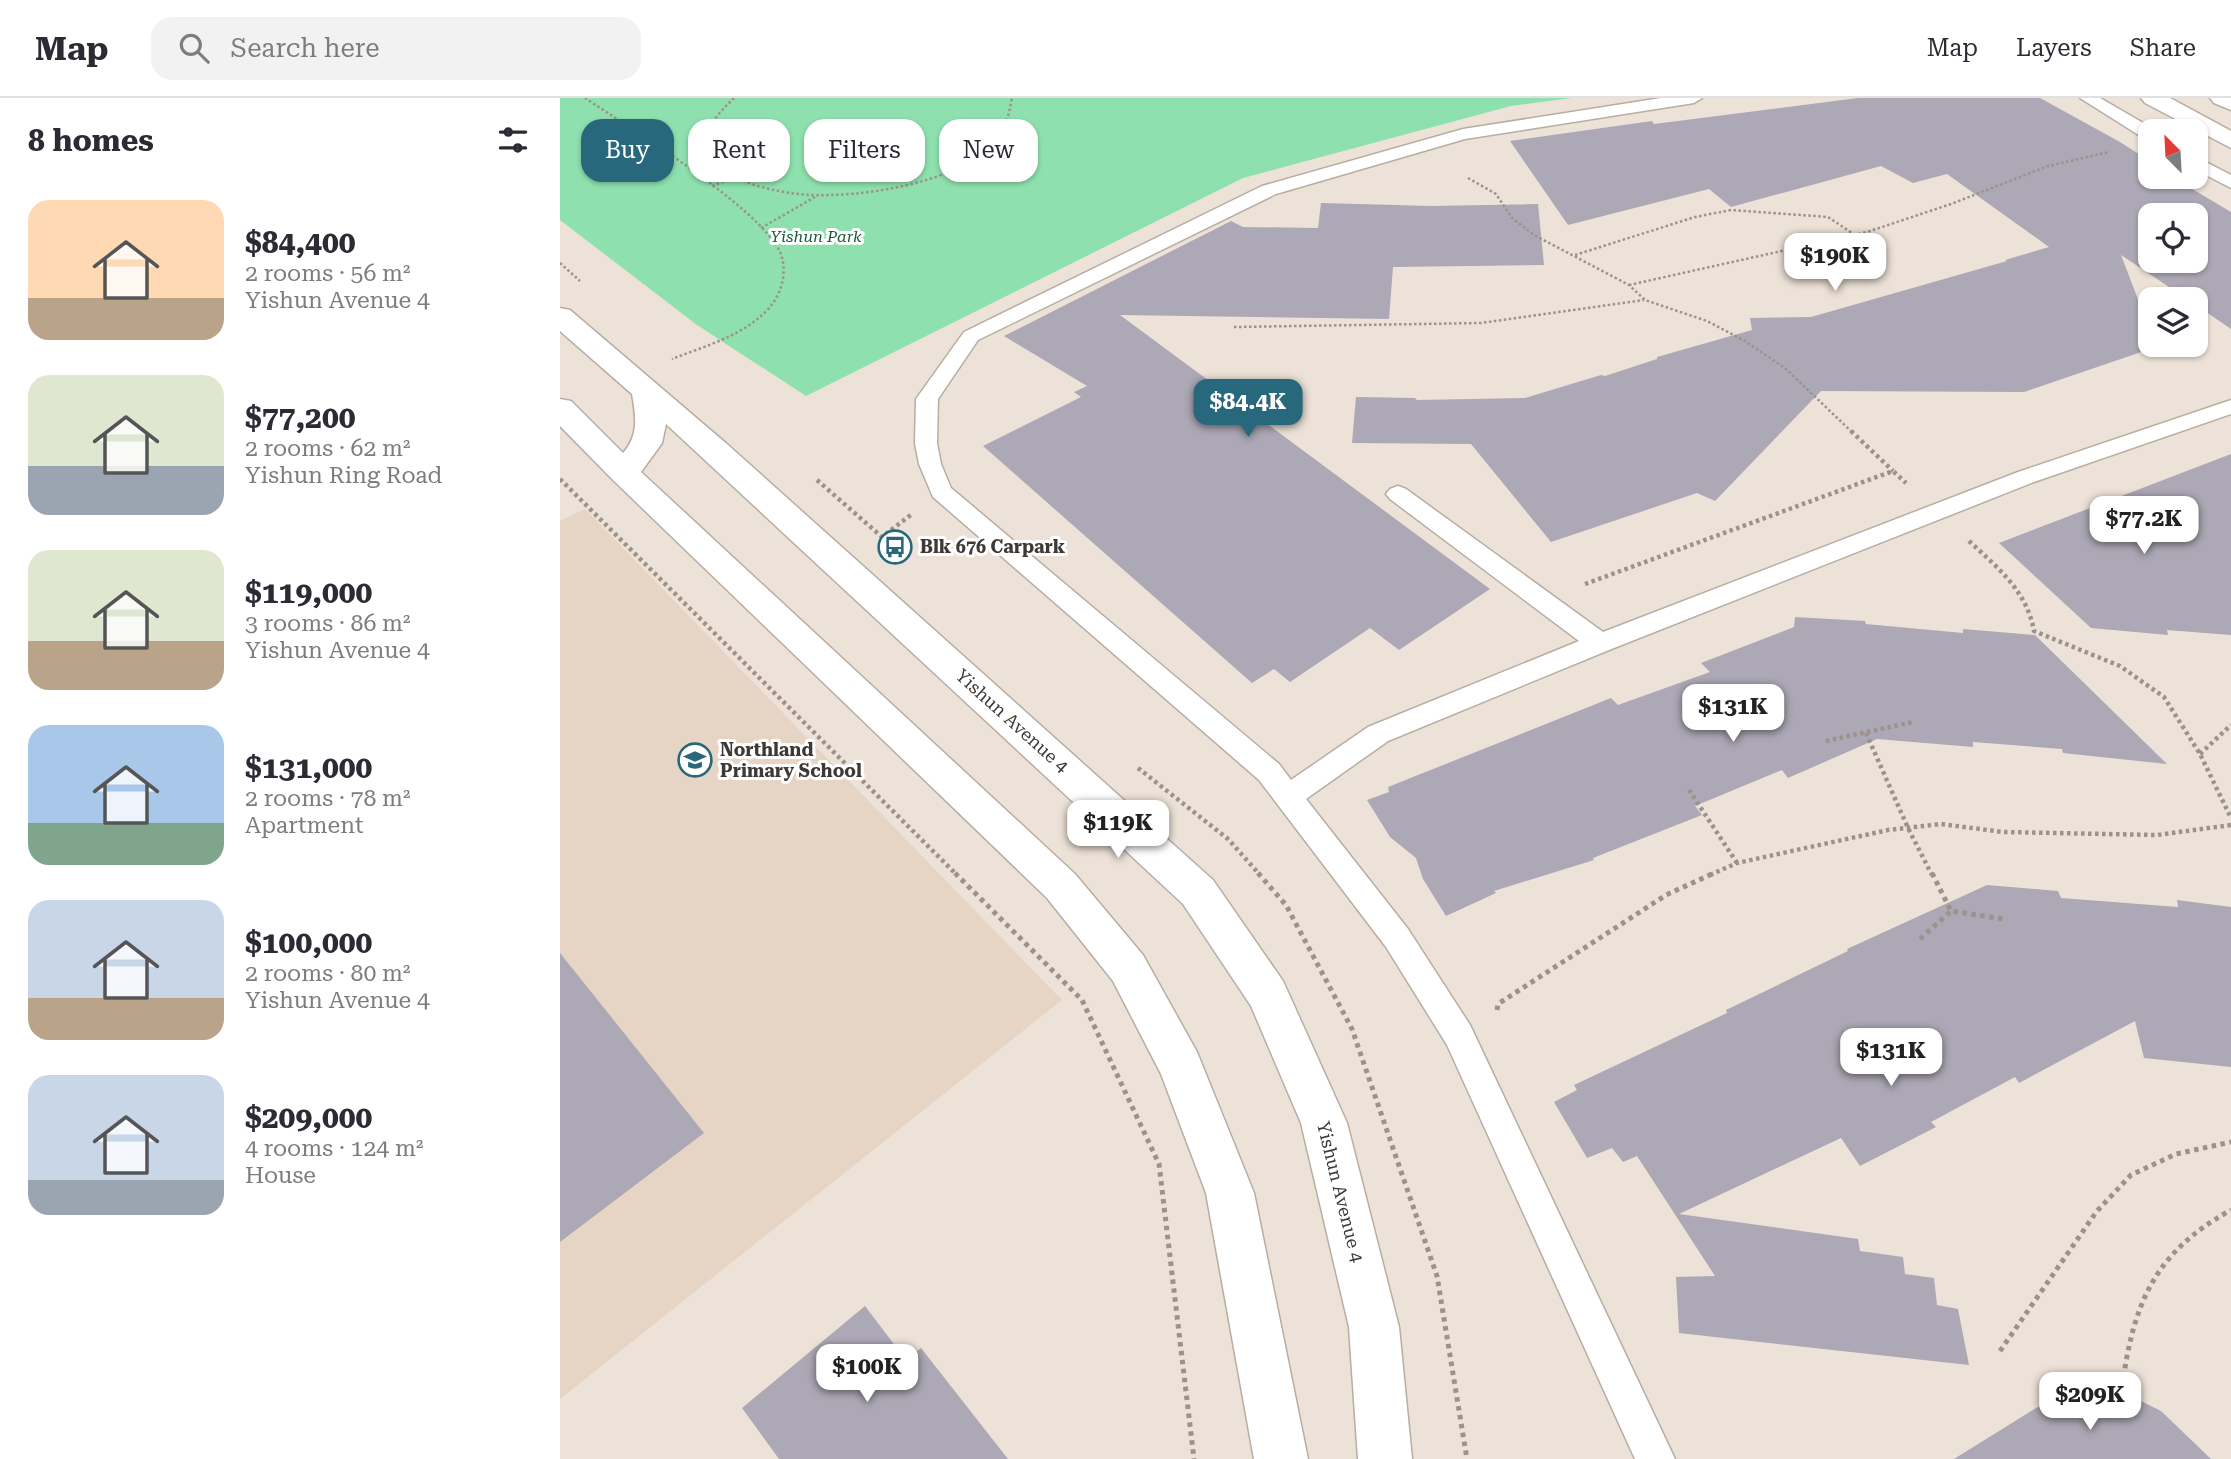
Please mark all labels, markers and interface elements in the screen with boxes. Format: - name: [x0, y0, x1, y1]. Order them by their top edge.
- search box: [151, 17, 641, 80]
- text: Map: [35, 29, 109, 68]
- icon: search: [175, 29, 213, 67]
- text: Search here: [231, 33, 380, 63]
- text: Map: [1927, 34, 1978, 62]
- text: Layers: [2016, 34, 2092, 62]
- text: Share: [2130, 34, 2196, 62]
- chip: Buy: [581, 119, 674, 182]
- chip: Rent: [688, 119, 790, 182]
- chip: Filters: [804, 119, 925, 182]
- chip: New: [939, 119, 1038, 182]
- north arrow: [2138, 119, 2208, 189]
- map controls: [2138, 119, 2208, 357]
- icon: filters: [494, 121, 532, 159]
- text: 8 homes: [28, 123, 154, 158]
- button: locate: [2138, 203, 2208, 273]
- text: $84,400: [245, 225, 356, 260]
- park label: Yishun Park: [770, 227, 862, 246]
- icon: home: [84, 228, 168, 312]
- pin: $190K: [1786, 234, 1884, 293]
- text: $190K: [1800, 242, 1870, 269]
- text: 2 rooms · 56 m²: [245, 260, 411, 287]
- text: Yishun Avenue 4: [245, 287, 430, 314]
- button: layers: [2138, 287, 2208, 357]
- pin: $84.4K: [1191, 380, 1305, 439]
- text: $84.4K: [1210, 388, 1286, 415]
- text: $77,200: [245, 400, 356, 435]
- icon: home: [84, 403, 168, 487]
- text: 2 rooms · 62 m²: [245, 435, 411, 462]
- text: Yishun Ring Road: [245, 462, 442, 489]
- pin: $77.2K: [2087, 496, 2201, 556]
- text: $77.2K: [2106, 505, 2182, 532]
- bus stop icon: Blk 676 Carpark: [876, 528, 914, 566]
- place label: Blk 676 Carpark: [920, 536, 1066, 557]
- text: $119,000: [245, 575, 372, 610]
- icon: home: [84, 578, 168, 662]
- text: 3 rooms · 86 m²: [245, 610, 411, 637]
- text: Yishun Avenue 4: [245, 637, 430, 664]
- street label: Yishun Avenue 4: [952, 664, 1073, 777]
- pin: $131K: [1684, 684, 1782, 744]
- text: $131K: [1698, 693, 1768, 720]
- place label: Northland Primary School: [720, 739, 862, 781]
- school or university icon: Northland Primary School: [676, 741, 714, 779]
- text: $131,000: [245, 750, 372, 785]
- icon: home: [84, 753, 168, 837]
- text: 2 rooms · 78 m²: [245, 785, 411, 812]
- pin: $119K: [1069, 800, 1167, 860]
- text: $119K: [1083, 809, 1153, 836]
- text: Apartment: [245, 812, 364, 839]
- text: $100,000: [245, 925, 372, 960]
- icon: home: [84, 928, 168, 1012]
- text: 2 rooms · 80 m²: [245, 960, 411, 987]
- text: Yishun Avenue 4: [245, 987, 430, 1014]
- pin: $131K: [1842, 1028, 1940, 1088]
- text: $131K: [1856, 1037, 1926, 1064]
- text: $209,000: [245, 1100, 372, 1135]
- icon: home: [84, 1103, 168, 1187]
- street label: Yishun Avenue 4: [1313, 1119, 1368, 1265]
- text: 4 rooms · 124 m²: [245, 1135, 423, 1162]
- text: House: [245, 1162, 316, 1189]
- pin: $100K: [818, 1344, 916, 1404]
- text: $100K: [832, 1353, 902, 1380]
- pin: $209K: [2041, 1372, 2139, 1432]
- text: $209K: [2055, 1381, 2125, 1408]

